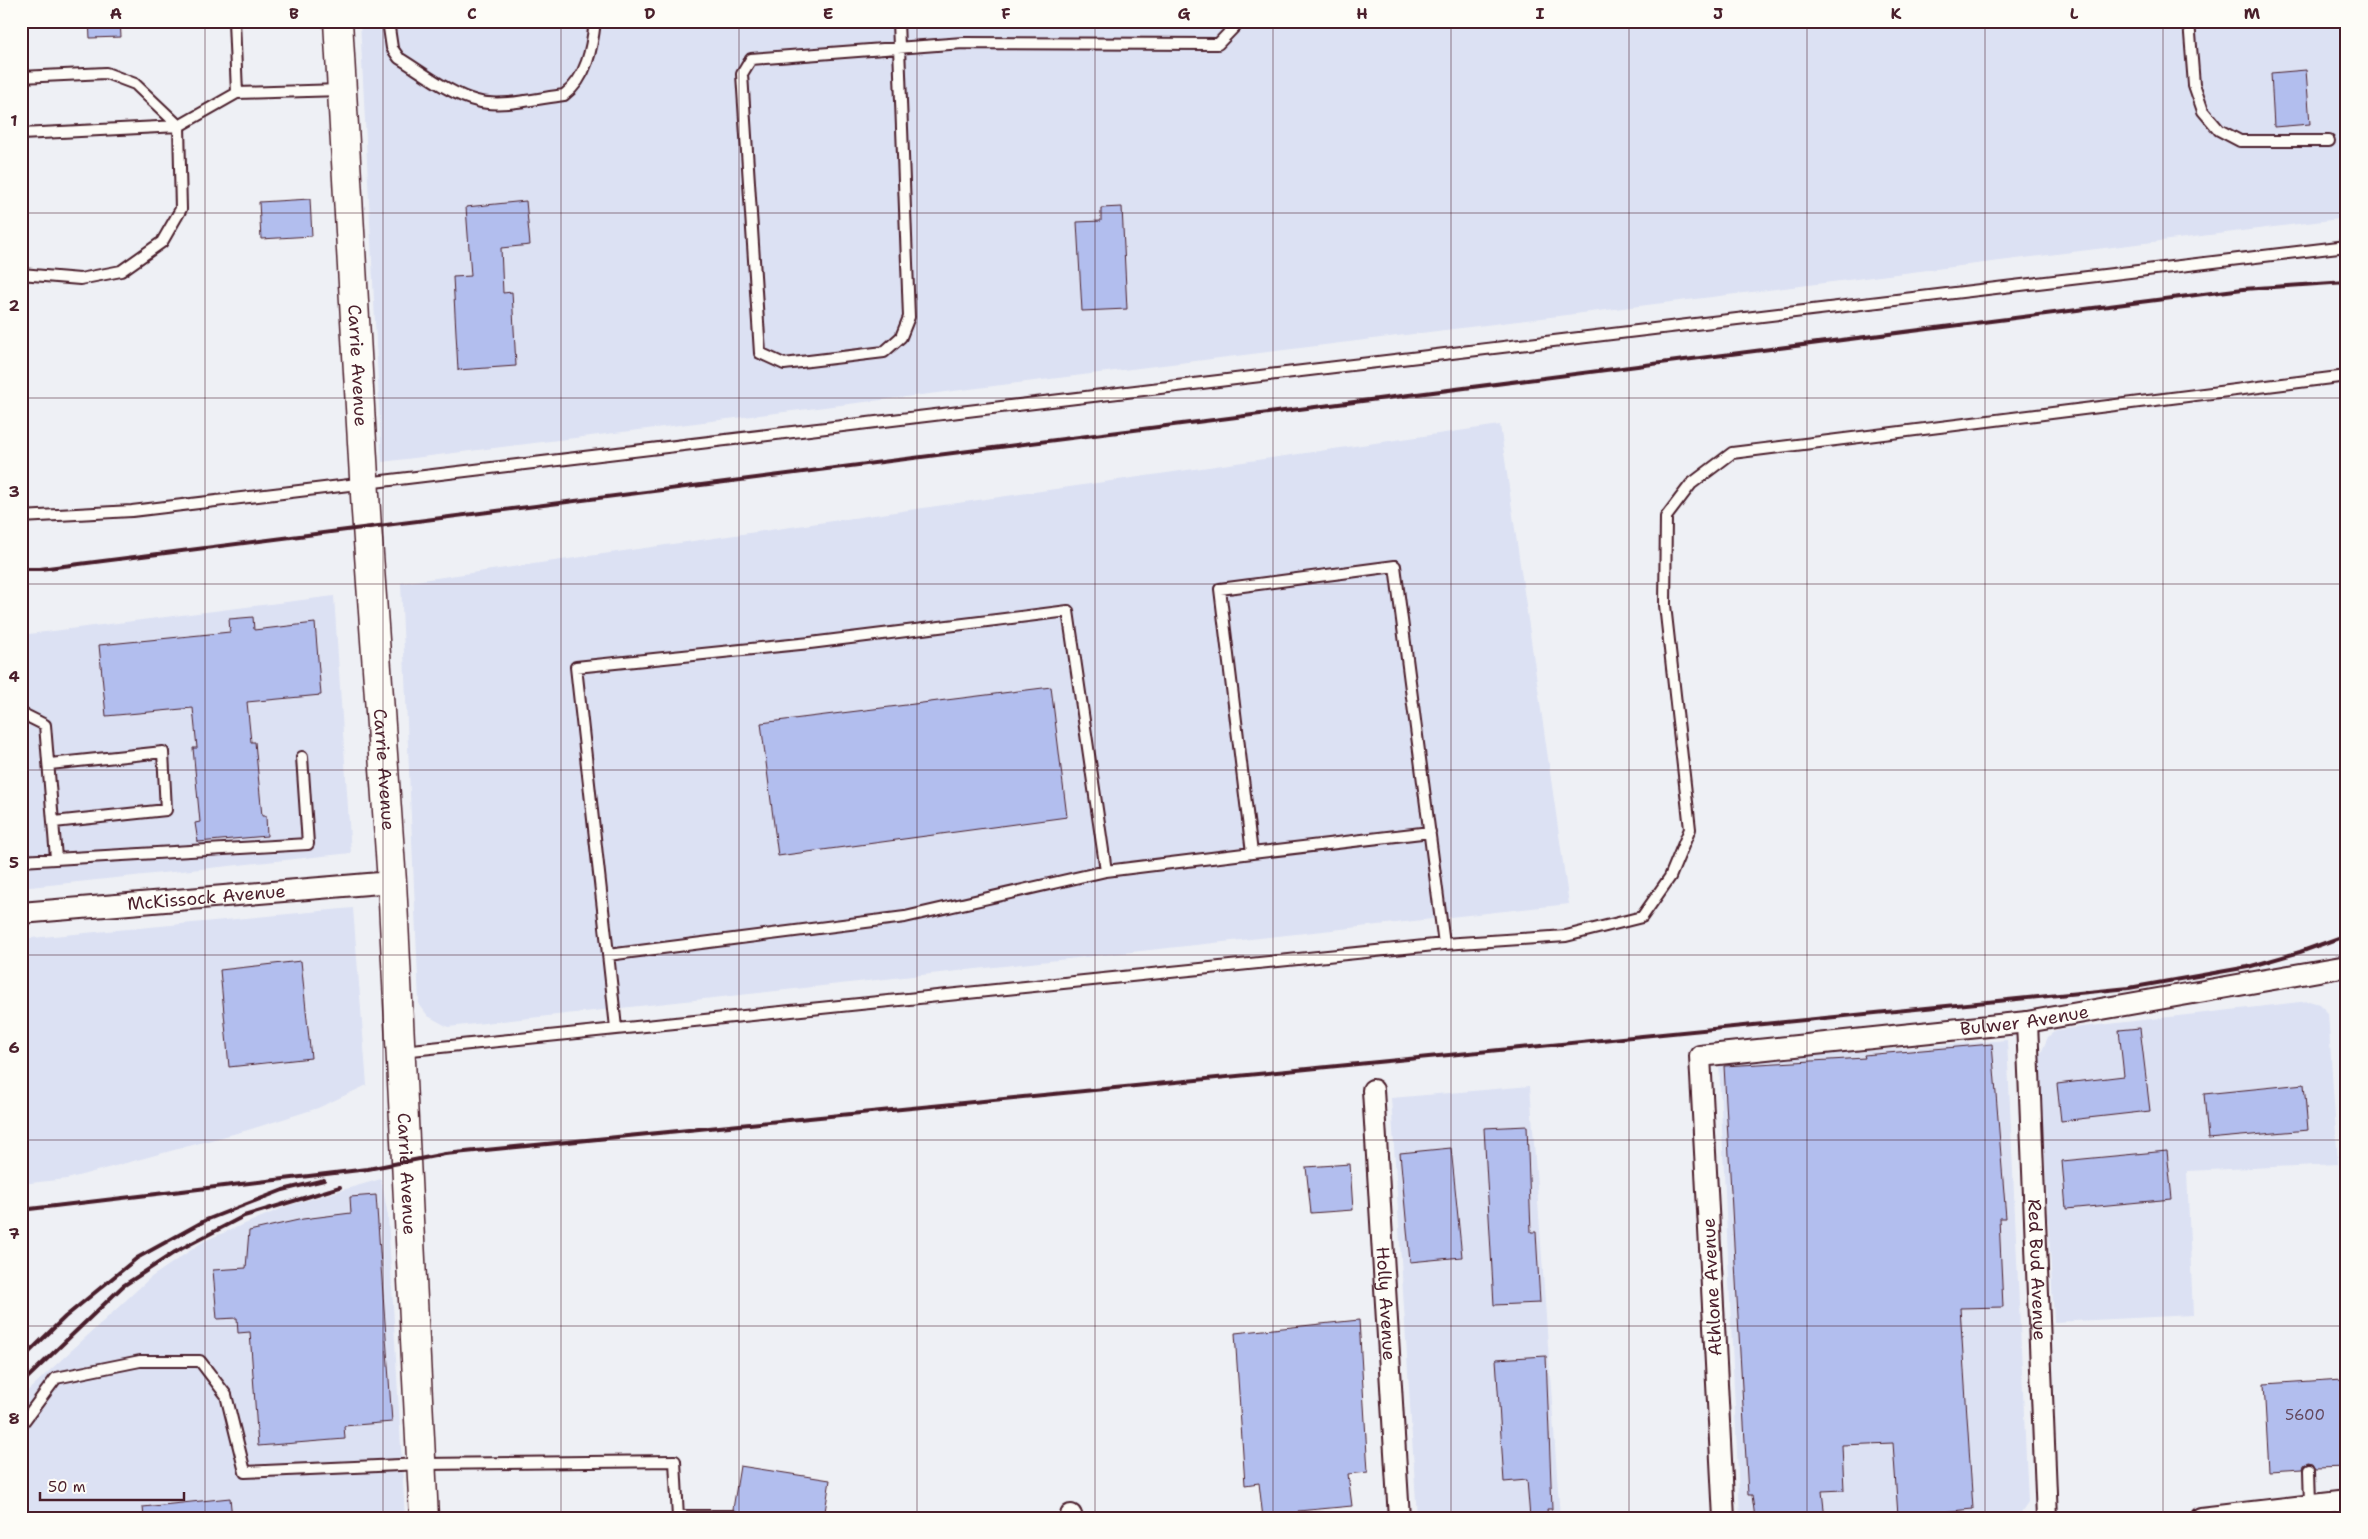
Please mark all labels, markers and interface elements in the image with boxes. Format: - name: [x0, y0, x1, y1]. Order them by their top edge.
- text: A: [110, 3, 122, 24]
- text: B: [289, 3, 299, 24]
- text: C: [467, 3, 477, 24]
- text: D: [644, 3, 656, 24]
- text: E: [823, 3, 833, 24]
- text: F: [1001, 3, 1011, 24]
- text: G: [1178, 3, 1191, 24]
- text: H: [1356, 3, 1368, 24]
- text: I: [1536, 3, 1545, 24]
- text: J: [1713, 3, 1723, 24]
- text: K: [1891, 3, 1902, 24]
- text: L: [2070, 3, 2079, 24]
- text: M: [2244, 3, 2261, 24]
- text: 1: [10, 110, 18, 131]
- text: 2: [8, 295, 20, 316]
- street label: Carrie Avenue: [342, 304, 373, 427]
- text: 3: [8, 481, 20, 502]
- text: 4: [8, 666, 20, 687]
- street label: Carrie Avenue: [368, 708, 400, 831]
- text: 5: [9, 852, 19, 873]
- street label: McKissock Avenue: [126, 879, 287, 916]
- street label: Bulwer Avenue: [1959, 999, 2091, 1041]
- text: 6: [8, 1037, 20, 1058]
- street label: Carrie Avenue: [392, 1112, 422, 1236]
- street label: Red Bud Avenue: [2022, 1199, 2052, 1341]
- street label: Athlone Avenue: [1696, 1217, 1728, 1357]
- text: 7: [8, 1223, 20, 1244]
- street label: Holly Avenue: [1371, 1246, 1401, 1361]
- house number: 5600: [2285, 1405, 2325, 1425]
- text: 8: [8, 1408, 20, 1429]
- scale bar: [40, 1469, 184, 1501]
- text: 50 m: [48, 1477, 86, 1497]

